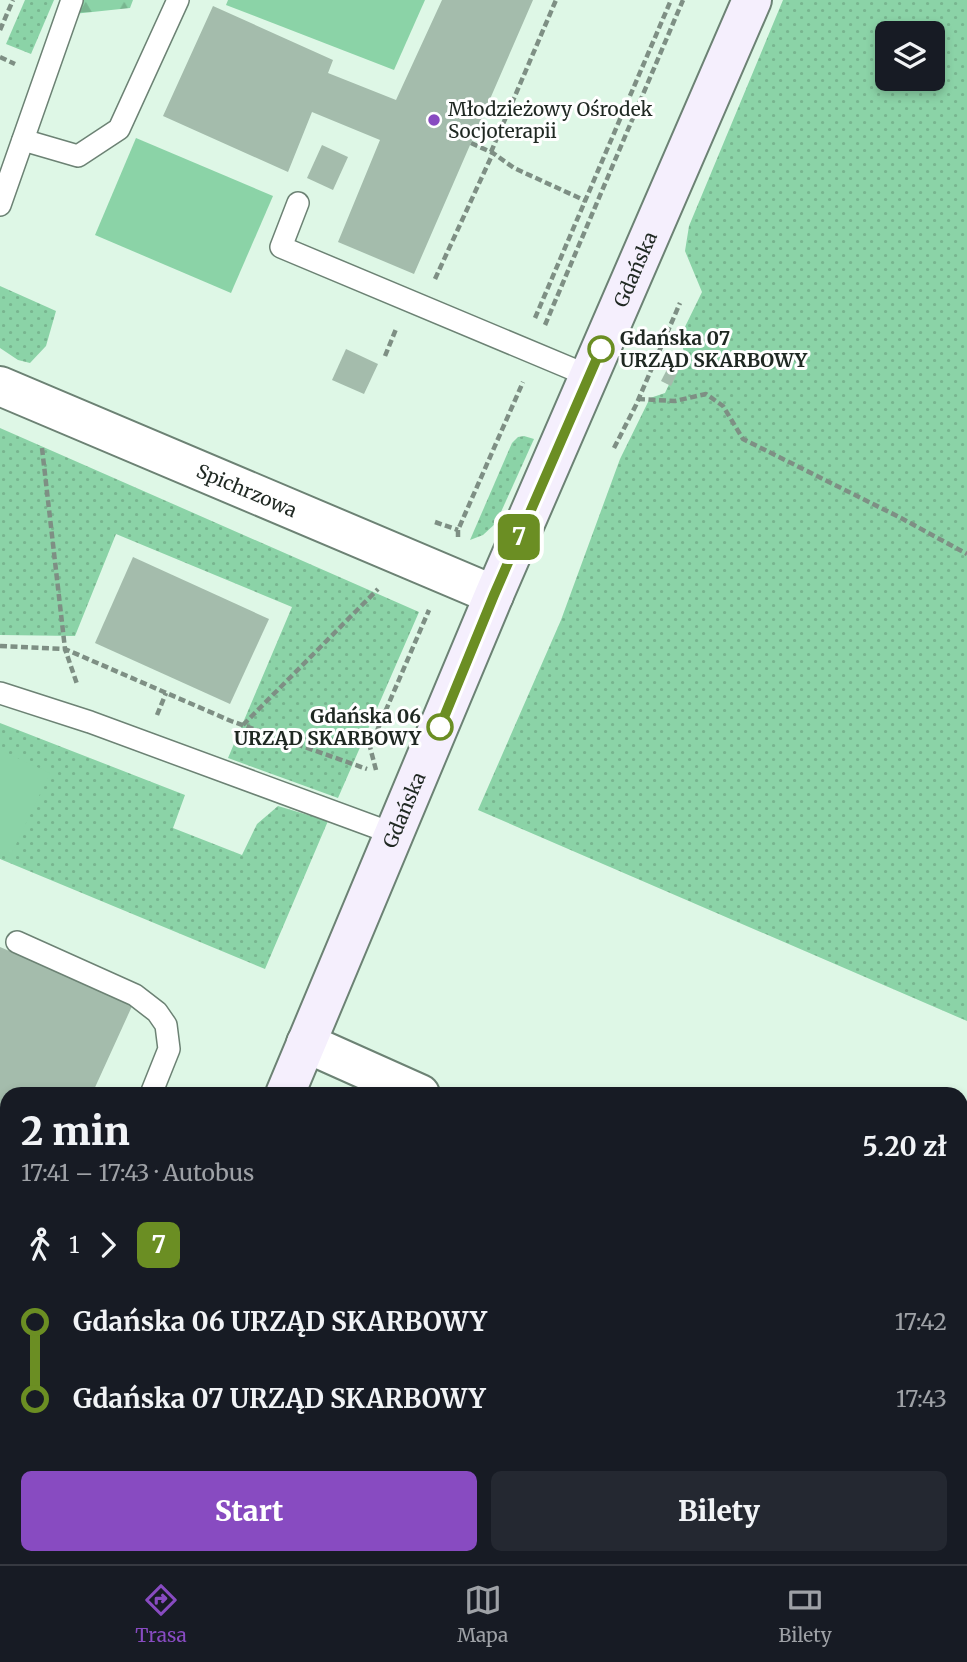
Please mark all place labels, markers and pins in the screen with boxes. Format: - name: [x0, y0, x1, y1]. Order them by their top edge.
- place label: Młodzieżowy Ośrodek Socjoterapii: [448, 97, 653, 143]
- marker: Młodzieżowy Ośrodek Socjoterapii: [426, 112, 442, 128]
- place label: Gdańska 07 URZĄD SKARBOWY: [620, 326, 808, 372]
- marker: Gdańska 07 URZĄD SKARBOWY: [588, 336, 614, 362]
- place label: Gdańska 06 URZĄD SKARBOWY: [234, 704, 422, 750]
- marker: Gdańska 06 URZĄD SKARBOWY: [427, 714, 453, 740]

